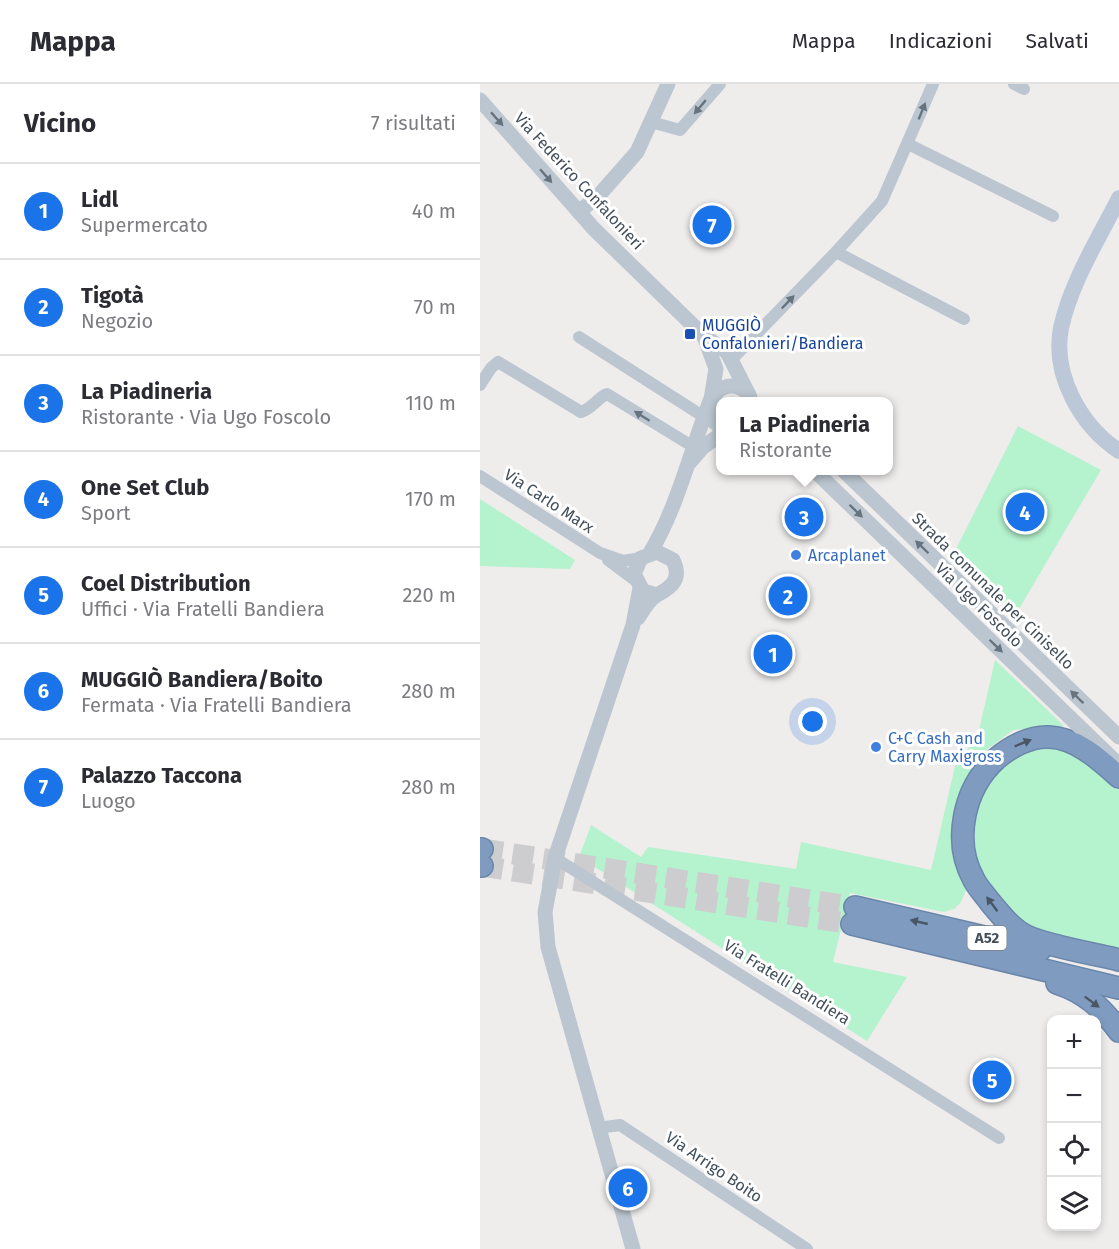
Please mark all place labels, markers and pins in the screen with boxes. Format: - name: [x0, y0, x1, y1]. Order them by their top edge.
- pin: 7: [692, 202, 732, 248]
- place label: MUGGIÒ Confalonieri/Bandiera: [702, 315, 863, 353]
- marker: MUGGIÒ Confalonieri/Bandiera: [683, 327, 697, 341]
- pin: 4: [1006, 490, 1044, 534]
- pin: 3: [784, 494, 824, 540]
- place label: Arcaplanet: [808, 546, 886, 565]
- marker: Arcaplanet: [789, 548, 803, 562]
- pin: 2: [768, 574, 808, 618]
- pin: 1: [754, 632, 792, 676]
- place label: C+C Cash and Carry Maxigross: [888, 729, 1002, 766]
- marker: C+C Cash and Carry Maxigross: [869, 740, 883, 754]
- pin: 5: [972, 1058, 1012, 1102]
- pin: 6: [608, 1166, 648, 1210]

